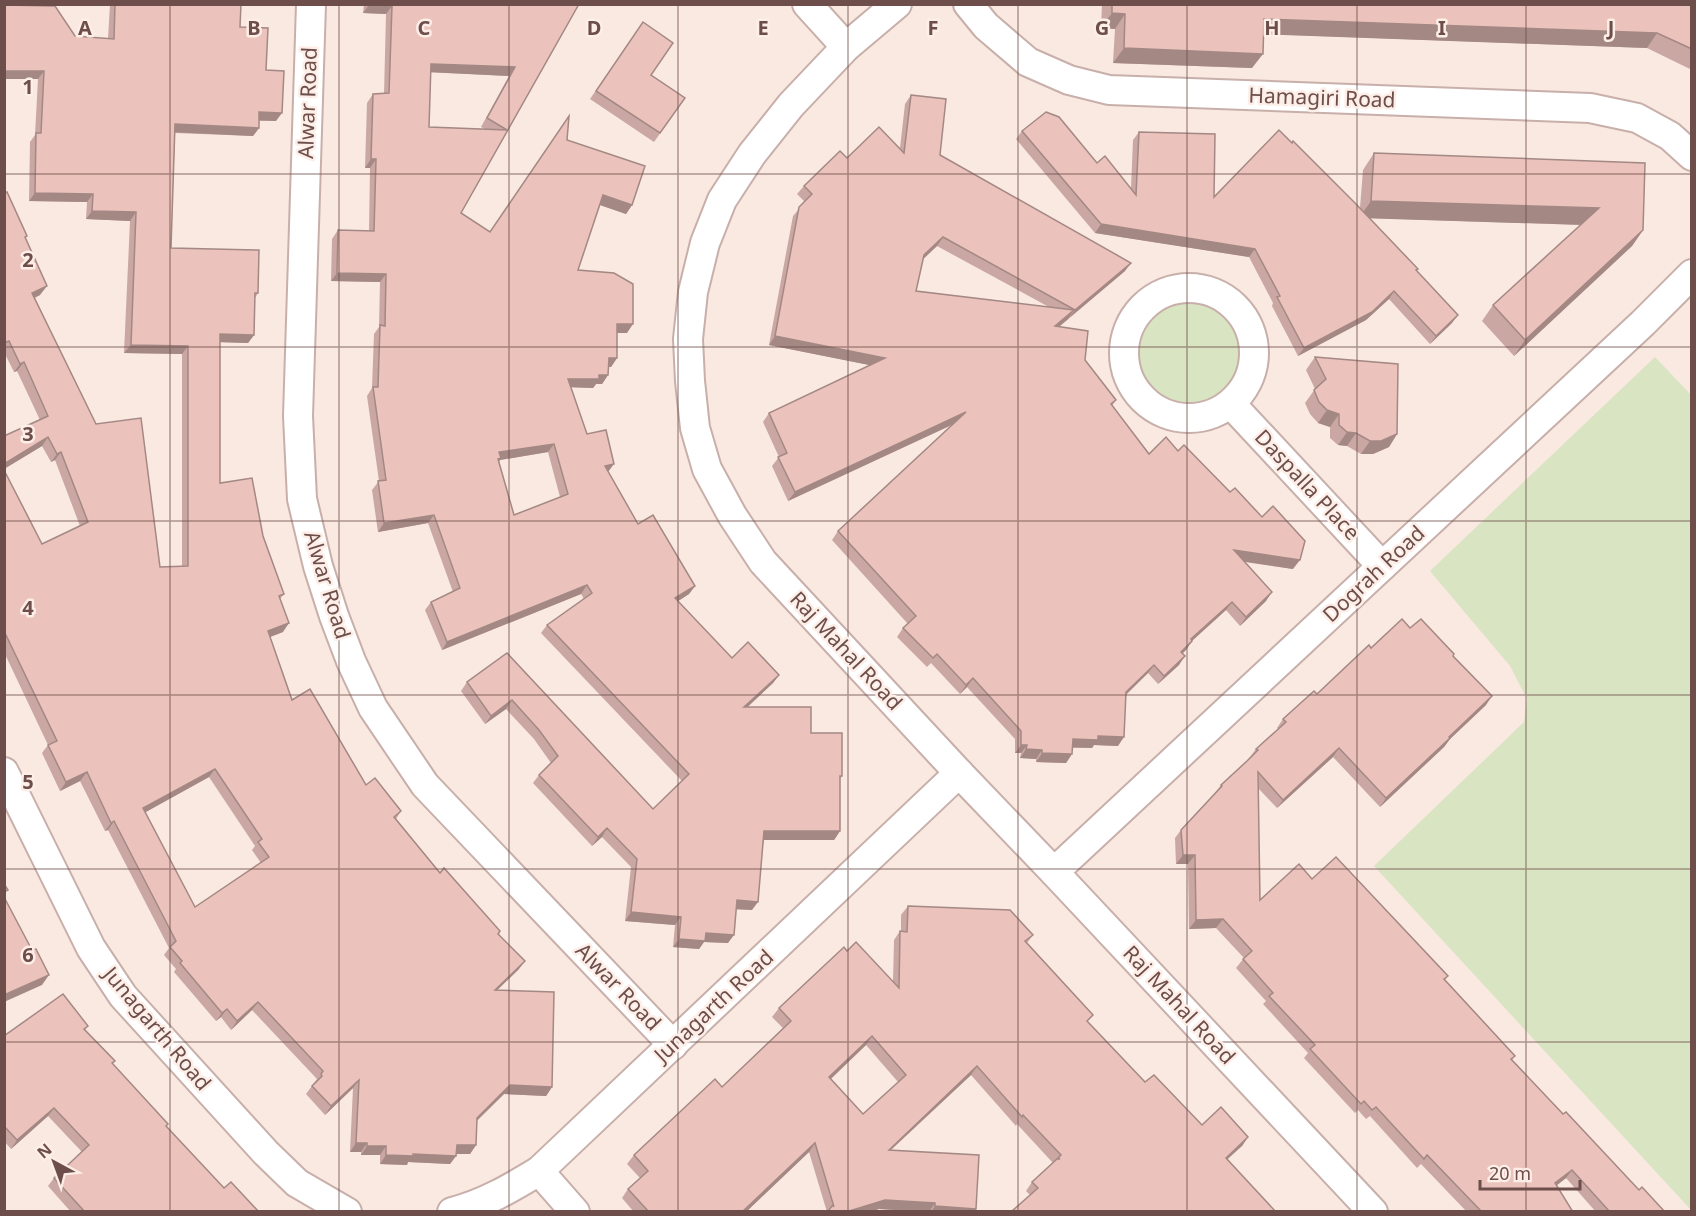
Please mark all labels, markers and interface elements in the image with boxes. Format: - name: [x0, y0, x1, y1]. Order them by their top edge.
- text: A: [78, 14, 92, 41]
- text: B: [247, 14, 261, 41]
- text: C: [418, 14, 431, 41]
- text: D: [587, 14, 601, 41]
- text: E: [757, 14, 769, 41]
- text: F: [928, 14, 938, 41]
- text: G: [1095, 14, 1109, 41]
- text: H: [1264, 14, 1280, 41]
- text: I: [1438, 14, 1446, 41]
- text: J: [1606, 14, 1614, 41]
- street label: Alwar Road: [291, 47, 323, 159]
- text: 1: [22, 73, 34, 100]
- street label: Hamagiri Road: [1248, 80, 1396, 114]
- text: 2: [22, 246, 34, 273]
- text: 3: [22, 420, 34, 447]
- street label: Daspalla Place: [1249, 423, 1366, 546]
- street label: Dograh Road: [1316, 519, 1430, 628]
- street label: Alwar Road: [298, 527, 358, 642]
- street label: Raj Mahal Road: [784, 585, 909, 716]
- text: 4: [22, 594, 34, 621]
- text: 5: [22, 768, 34, 795]
- street label: Alwar Road: [570, 936, 668, 1036]
- street label: Raj Mahal Road: [1117, 939, 1242, 1070]
- text: 6: [22, 941, 34, 968]
- street label: Junagarth Road: [646, 943, 779, 1069]
- street label: Junagarth Road: [96, 959, 218, 1096]
- north arrow: [24, 1132, 84, 1192]
- text: N: [32, 1138, 56, 1163]
- scale bar: [1480, 1153, 1580, 1191]
- text: 20 m: [1489, 1161, 1531, 1185]

